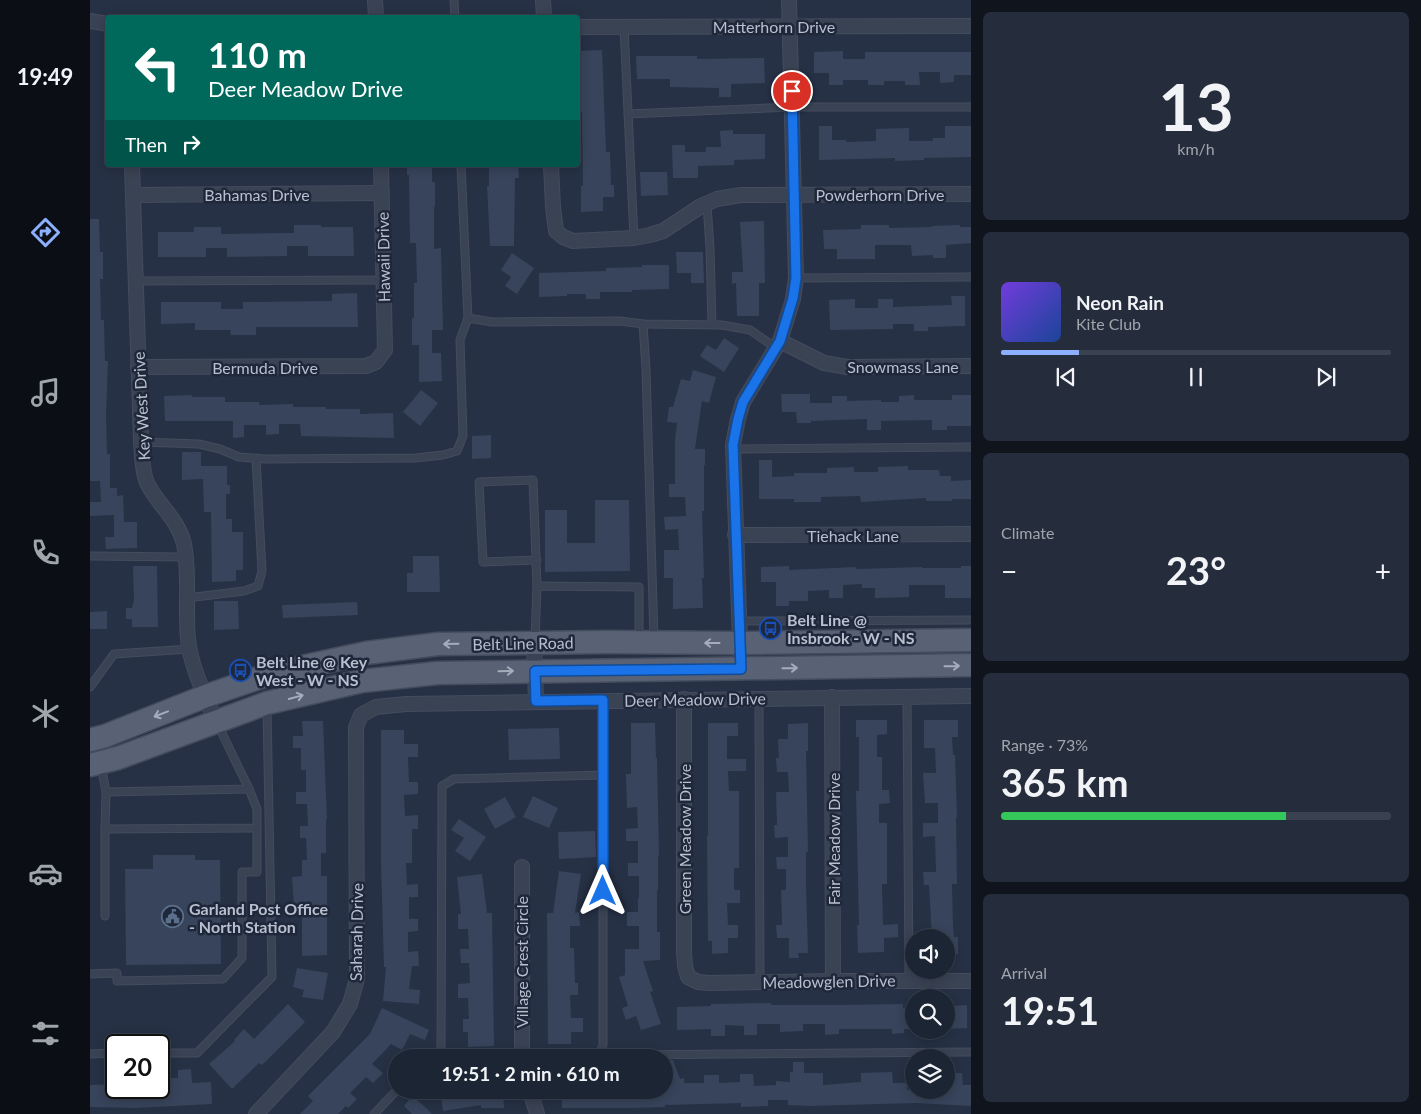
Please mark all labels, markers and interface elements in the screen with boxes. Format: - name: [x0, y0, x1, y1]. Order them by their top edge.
- street label: Matterhorn Drive: [713, 17, 835, 36]
- text: 110 m: [208, 33, 307, 75]
- icon: left: [125, 35, 190, 100]
- text: 19:49: [17, 63, 73, 90]
- text: 13: [1158, 67, 1234, 145]
- pin: [771, 70, 813, 112]
- text: Deer Meadow Drive: [208, 75, 403, 102]
- icon: arrive: [778, 77, 806, 105]
- icon: right: [177, 130, 205, 158]
- text: Then: [125, 133, 167, 156]
- text: km/h: [1177, 139, 1215, 158]
- street label: Bahamas Drive: [204, 185, 310, 204]
- street label: Powderhorn Drive: [816, 185, 944, 204]
- street label: Hawaii Drive: [373, 212, 393, 302]
- icon: directions: [28, 215, 63, 250]
- text: Neon Rain: [1076, 291, 1164, 314]
- text: Kite Club: [1076, 314, 1141, 333]
- street label: Key West Drive: [129, 351, 153, 461]
- street label: Snowmass Lane: [847, 357, 959, 376]
- street label: Bermuda Drive: [212, 358, 318, 377]
- icon: previous: [1052, 363, 1080, 391]
- icon: pause: [1182, 363, 1210, 391]
- icon: next: [1312, 363, 1340, 391]
- icon: music: [28, 375, 63, 410]
- text: Climate: [1001, 523, 1054, 542]
- street label: Tiehack Lane: [807, 526, 899, 545]
- icon: phone: [28, 535, 63, 570]
- text: 23°: [1166, 547, 1226, 593]
- text: −: [1001, 554, 1017, 588]
- text: +: [1375, 554, 1391, 588]
- place label: Belt Line @ Insbrook - W - NS: [787, 610, 915, 647]
- bus stop icon: Belt Line @ Insbrook - W - NS: [759, 616, 783, 640]
- street label: Belt Line Road: [472, 633, 574, 653]
- one-way arrow: [705, 638, 721, 648]
- one-way arrow: [443, 639, 459, 649]
- place label: Belt Line @ Key West - W - NS: [256, 652, 368, 689]
- bus stop icon: Belt Line @ Key West - W - NS: [228, 658, 252, 682]
- one-way arrow: [944, 661, 960, 671]
- one-way arrow: [782, 663, 798, 673]
- one-way arrow: [498, 667, 514, 676]
- street label: Deer Meadow Drive: [624, 688, 766, 710]
- one-way arrow: [287, 691, 303, 701]
- icon: climate: [28, 696, 63, 731]
- one-way arrow: [153, 710, 169, 719]
- text: Range · 73%: [1001, 735, 1088, 754]
- text: 365 km: [1001, 759, 1129, 805]
- street label: Green Meadow Drive: [675, 764, 694, 914]
- street label: Fair Meadow Drive: [824, 773, 843, 905]
- icon: car: [28, 856, 63, 891]
- position arrow: [576, 864, 628, 916]
- street label: Saharah Drive: [346, 883, 366, 981]
- street label: Village Crest Circle: [512, 896, 531, 1028]
- place label: Garland Post Office - North Station: [189, 899, 329, 936]
- public building icon: Garland Post Office - North Station: [161, 905, 185, 929]
- map controls: [905, 929, 955, 1099]
- button: sound: [905, 929, 955, 979]
- text: Arrival: [1001, 963, 1047, 982]
- street label: Meadowglen Drive: [762, 970, 896, 992]
- text: 19:51: [1001, 987, 1099, 1033]
- button: search: [905, 989, 955, 1039]
- icon: filters: [28, 1016, 63, 1051]
- speed limit sign: 20: [105, 1034, 170, 1099]
- button: layers: [905, 1049, 955, 1099]
- text: 19:51 · 2 min · 610 m: [441, 1062, 620, 1085]

